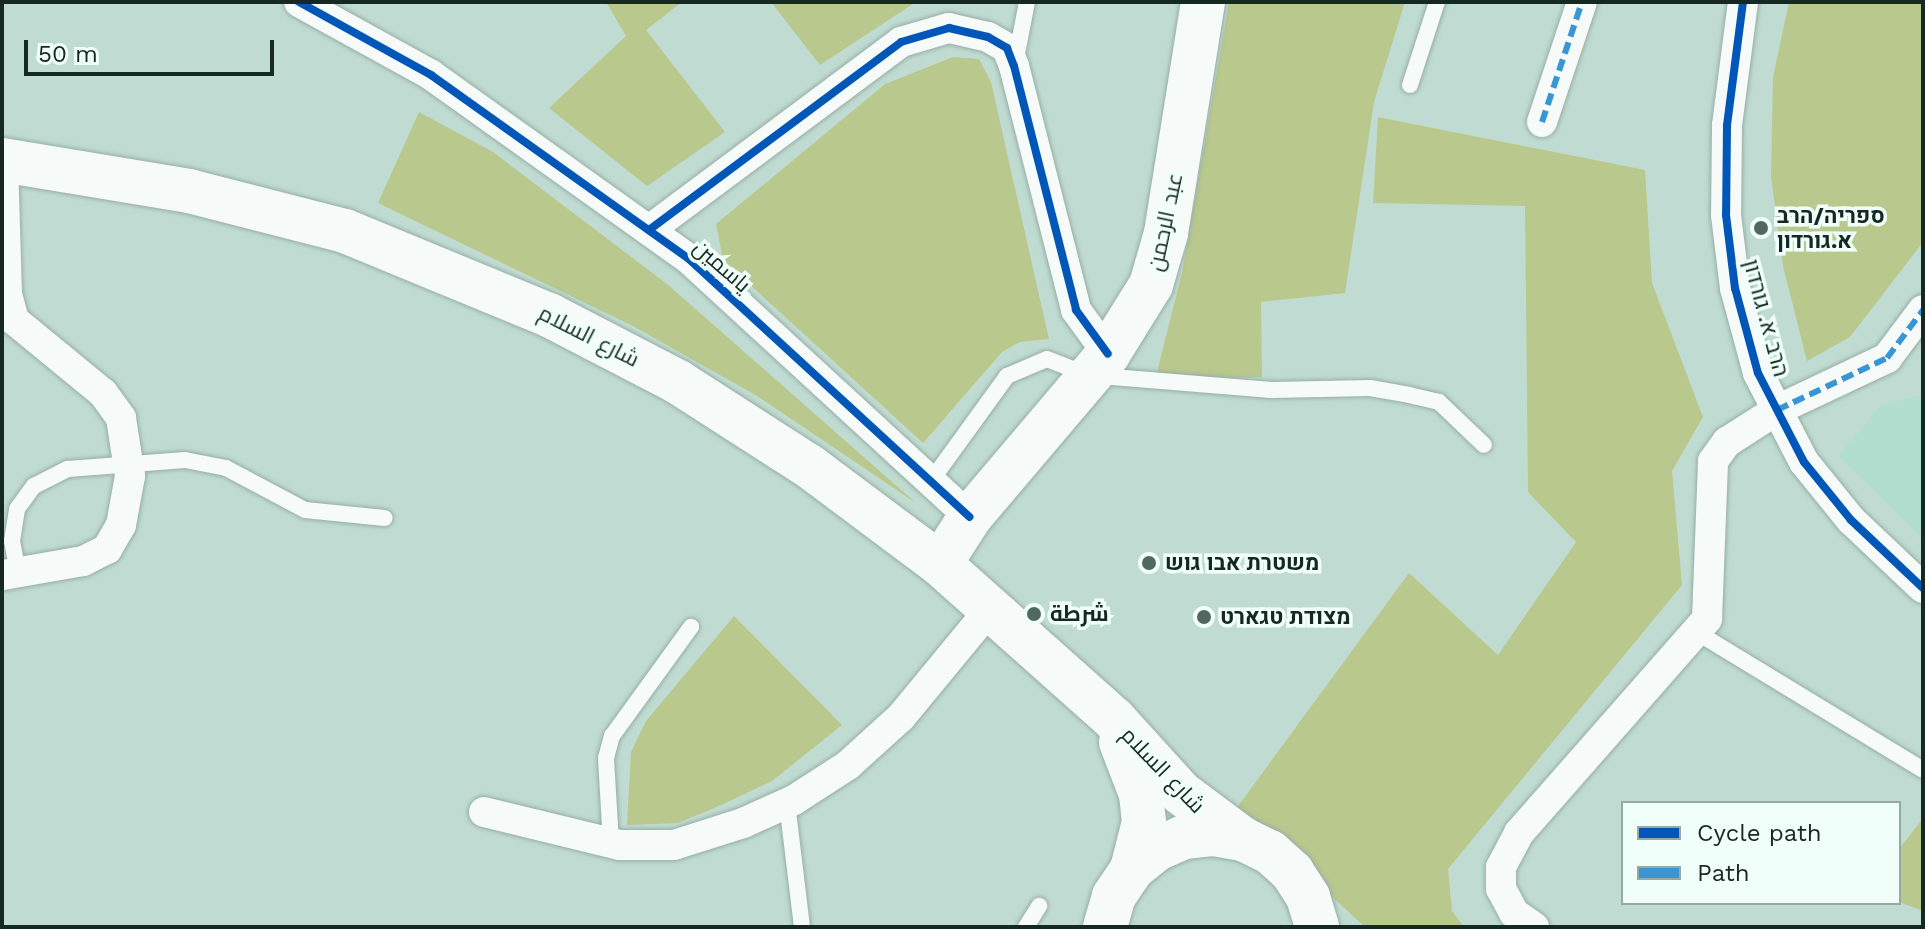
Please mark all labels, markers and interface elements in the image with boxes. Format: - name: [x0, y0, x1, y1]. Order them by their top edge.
- scale bar: [28, 24, 278, 74]
- text: 50 m: [38, 40, 98, 68]
- street label: عبد الرحمن: [1142, 170, 1188, 274]
- place label: ספריה/הרב א.גורדון: [1777, 202, 1885, 254]
- marker: ספריה/הרב א.גורדון: [1752, 219, 1770, 237]
- street label: ياسمين: [688, 234, 756, 298]
- street label: הרב א. גורדון: [1738, 256, 1794, 380]
- street label: شارع السلام: [534, 299, 644, 373]
- place label: משטרת אבו גוש: [1165, 550, 1319, 576]
- marker: משטרת אבו גוש: [1140, 554, 1158, 572]
- place label: شرطة: [1050, 601, 1109, 627]
- place label: מצודת טגארט: [1220, 604, 1351, 630]
- marker: شرطة: [1025, 605, 1043, 623]
- marker: מצודת טגארט: [1195, 608, 1213, 626]
- street label: شارع السلام: [1115, 721, 1211, 819]
- legend: [1621, 801, 1901, 905]
- text: Cycle path: [1697, 819, 1822, 847]
- text: Path: [1697, 859, 1750, 887]

